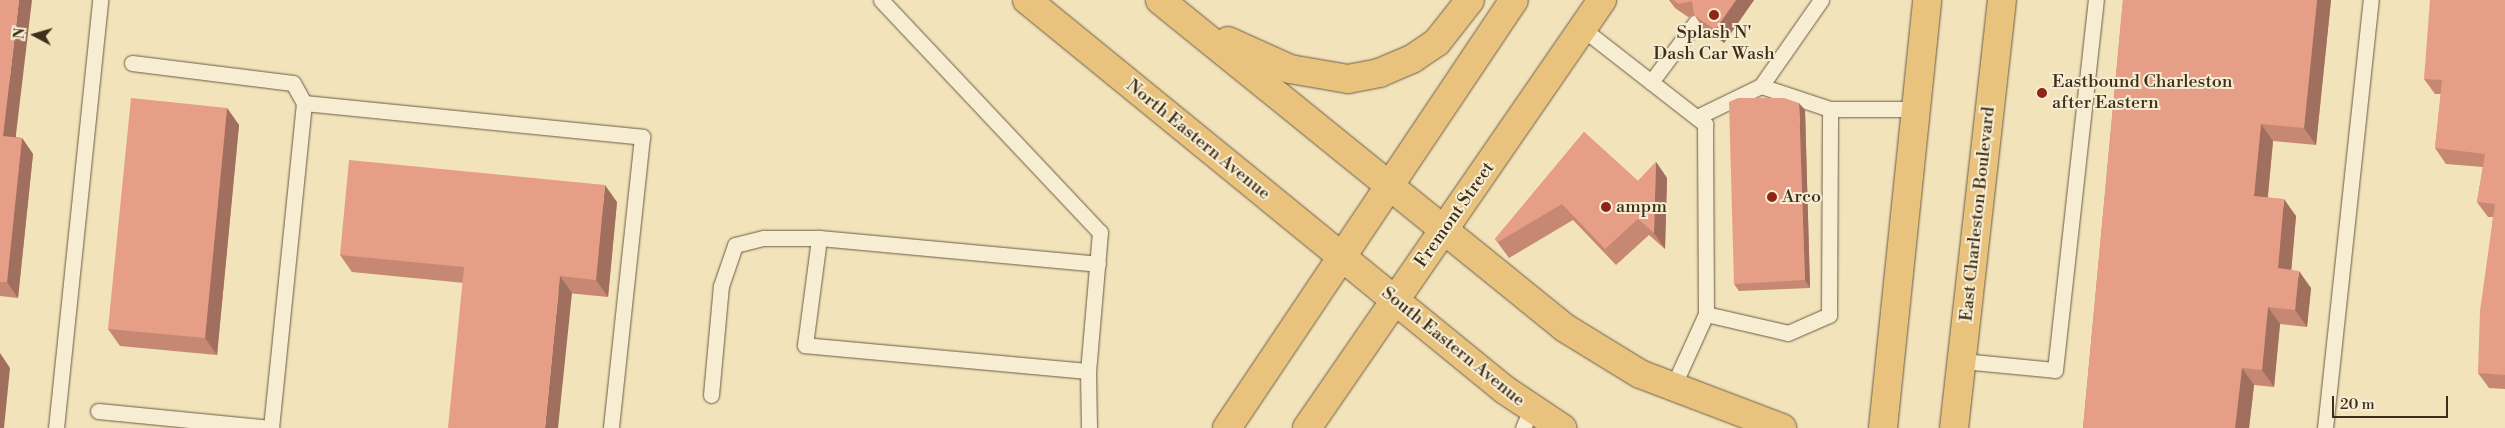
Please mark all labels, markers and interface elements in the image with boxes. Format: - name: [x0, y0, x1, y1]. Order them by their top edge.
- marker: Splash N' Dash Car Wash: [1708, 9, 1720, 21]
- north arrow: [10, 10, 60, 60]
- place label: Splash N' Dash Car Wash: [1653, 23, 1775, 66]
- text: N: [11, 27, 30, 40]
- place label: Eastbound Charleston after Eastern: [2052, 72, 2233, 115]
- street label: North Eastern Avenue: [1122, 75, 1274, 205]
- marker: Eastbound Charleston after Eastern: [2036, 87, 2048, 99]
- street label: East Charleston Boulevard: [1956, 106, 2000, 322]
- street label: Fremont Street: [1411, 158, 1499, 272]
- place label: Arco: [1782, 186, 1821, 208]
- marker: Arco: [1766, 191, 1778, 203]
- place label: ampm: [1616, 196, 1667, 218]
- marker: ampm: [1600, 201, 1612, 213]
- street label: South Eastern Avenue: [1377, 282, 1529, 412]
- scale bar: [2335, 386, 2451, 418]
- text: 20 m: [2340, 395, 2375, 414]

